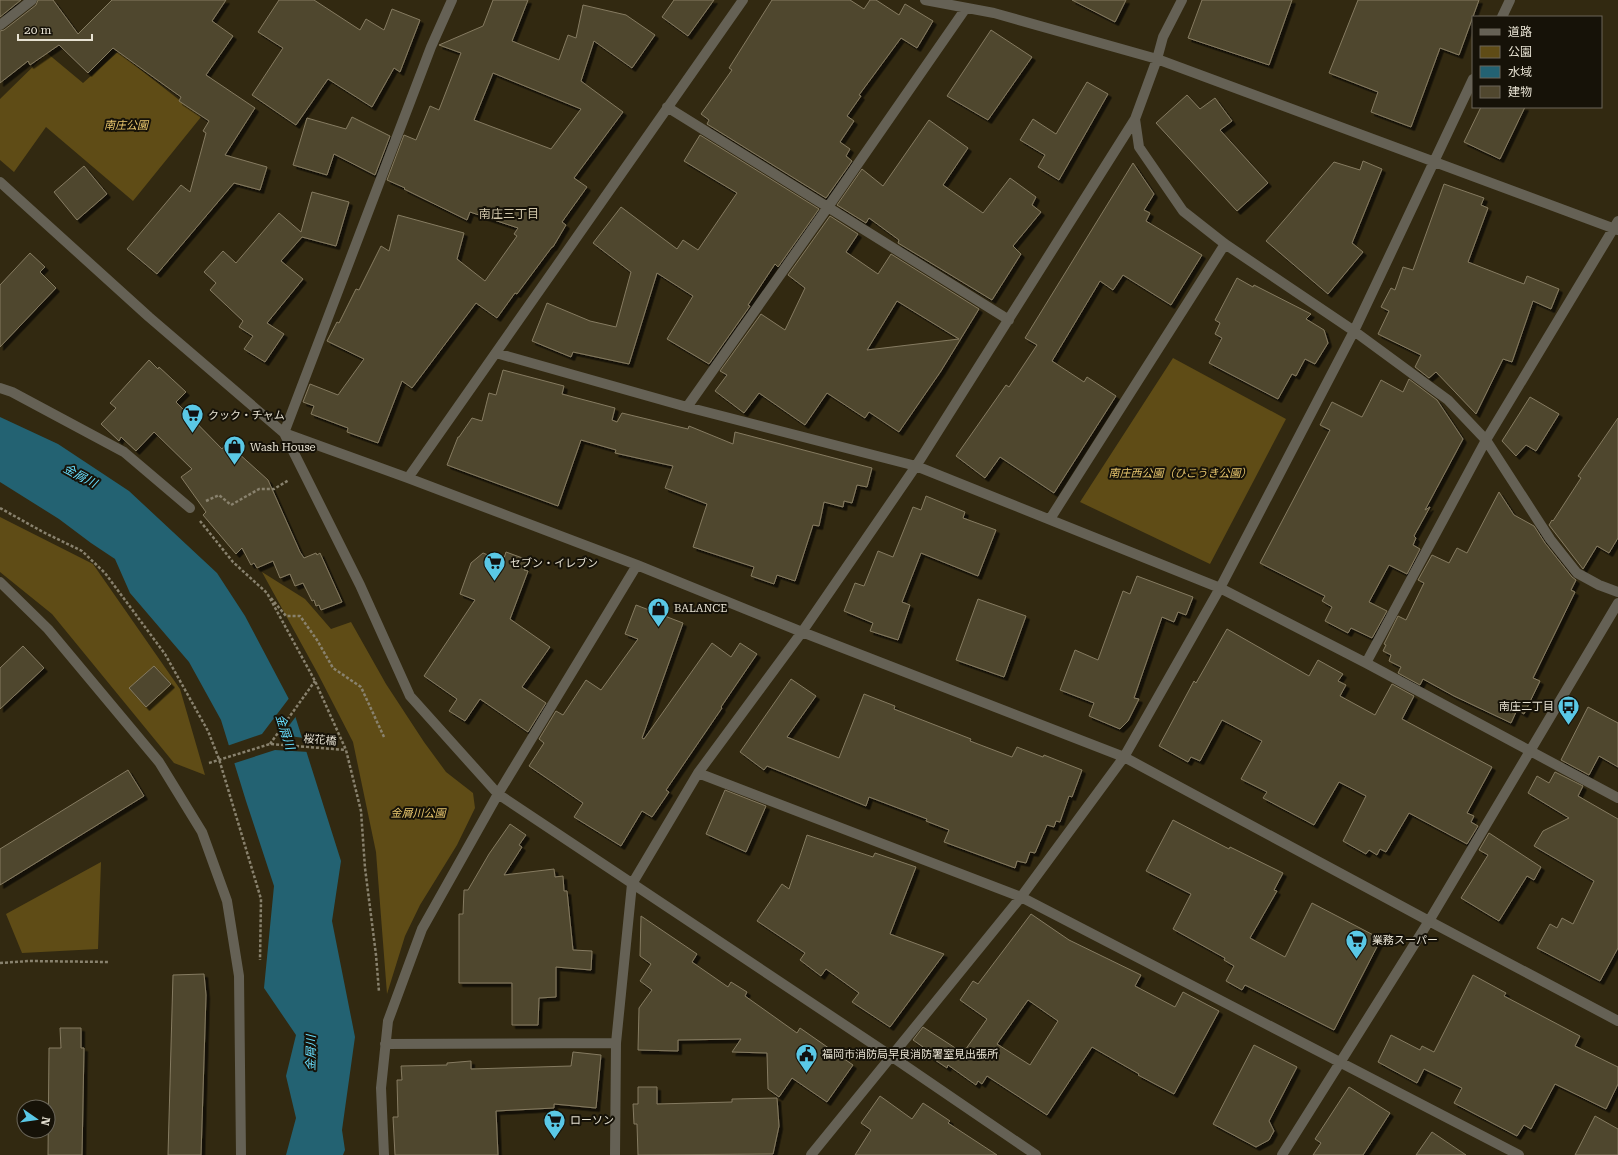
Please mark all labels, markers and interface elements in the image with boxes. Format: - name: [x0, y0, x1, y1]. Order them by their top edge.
- scale bar: [18, 16, 92, 42]
- legend: [1472, 16, 1602, 108]
- text: 20 m: [24, 23, 51, 37]
- text: 道路: [1508, 25, 1532, 39]
- text: 公園: [1508, 45, 1532, 59]
- text: 水域: [1508, 65, 1532, 79]
- text: 建物: [1508, 85, 1532, 99]
- park label: 南庄公園: [104, 119, 150, 132]
- district label: 南庄三丁目: [479, 207, 539, 221]
- supermarket icon: クック・チャム: [180, 402, 206, 435]
- place label: クック・チャム: [208, 409, 285, 422]
- shop icon: Wash House: [222, 434, 248, 467]
- place label: Wash House: [250, 441, 316, 454]
- water label: 金屑川: [61, 461, 101, 492]
- park label: 南庄西公園（ひこうき公園）: [1109, 467, 1252, 480]
- supermarket icon: セブン・イレブン: [482, 550, 508, 583]
- place label: セブン・イレブン: [510, 557, 598, 570]
- shop icon: BALANCE: [645, 595, 671, 628]
- place label: BALANCE: [674, 602, 727, 615]
- bus stop icon: 南庄二丁目: [1556, 693, 1582, 726]
- place label: 南庄二丁目: [1499, 700, 1554, 713]
- water label: 金屑川: [273, 713, 298, 753]
- street label: 桜花橋: [303, 732, 337, 748]
- park label: 金屑川公園: [391, 807, 447, 820]
- supermarket icon: 業務スーパー: [1343, 927, 1369, 960]
- place label: 業務スーパー: [1372, 934, 1438, 947]
- water label: 金屑川: [304, 1033, 318, 1071]
- public building icon: 福岡市消防局早良消防署室見出張所: [794, 1041, 820, 1074]
- place label: 福岡市消防局早良消防署室見出張所: [822, 1048, 999, 1061]
- north arrow: [16, 1099, 56, 1139]
- supermarket icon: ローソン: [542, 1107, 568, 1140]
- place label: ローソン: [570, 1114, 614, 1127]
- text: N: [38, 1116, 53, 1127]

